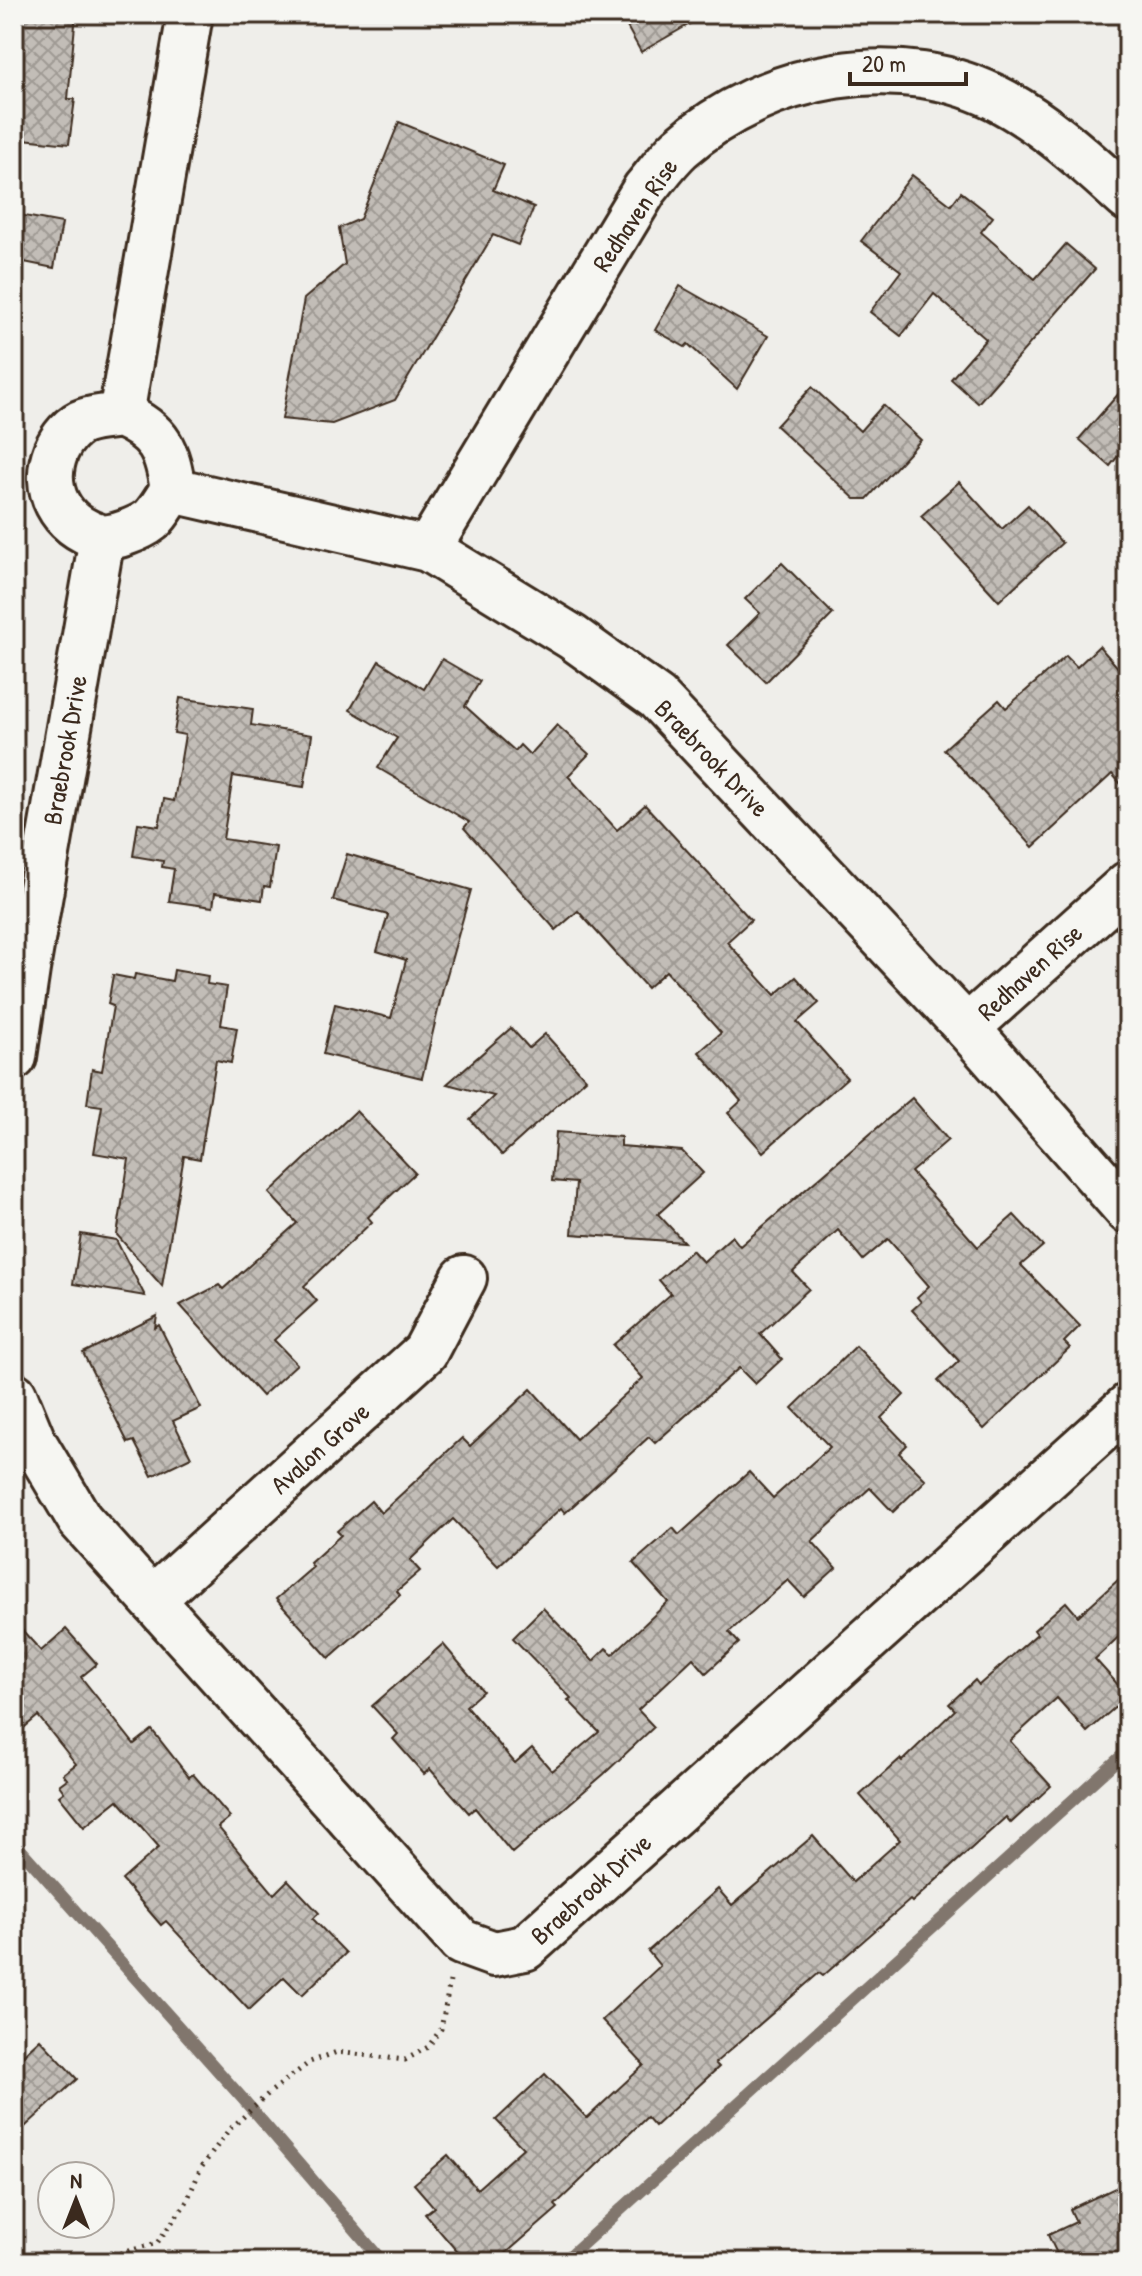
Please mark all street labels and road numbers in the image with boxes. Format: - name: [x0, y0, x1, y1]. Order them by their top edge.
- street label: Redhaven Rise: [584, 151, 685, 278]
- street label: Braebrook Drive: [34, 672, 95, 827]
- street label: Braebrook Drive: [647, 691, 777, 824]
- street label: Redhaven Rise: [970, 915, 1090, 1028]
- street label: Avalon Grove: [263, 1394, 377, 1501]
- street label: Braebrook Drive: [523, 1825, 659, 1952]

